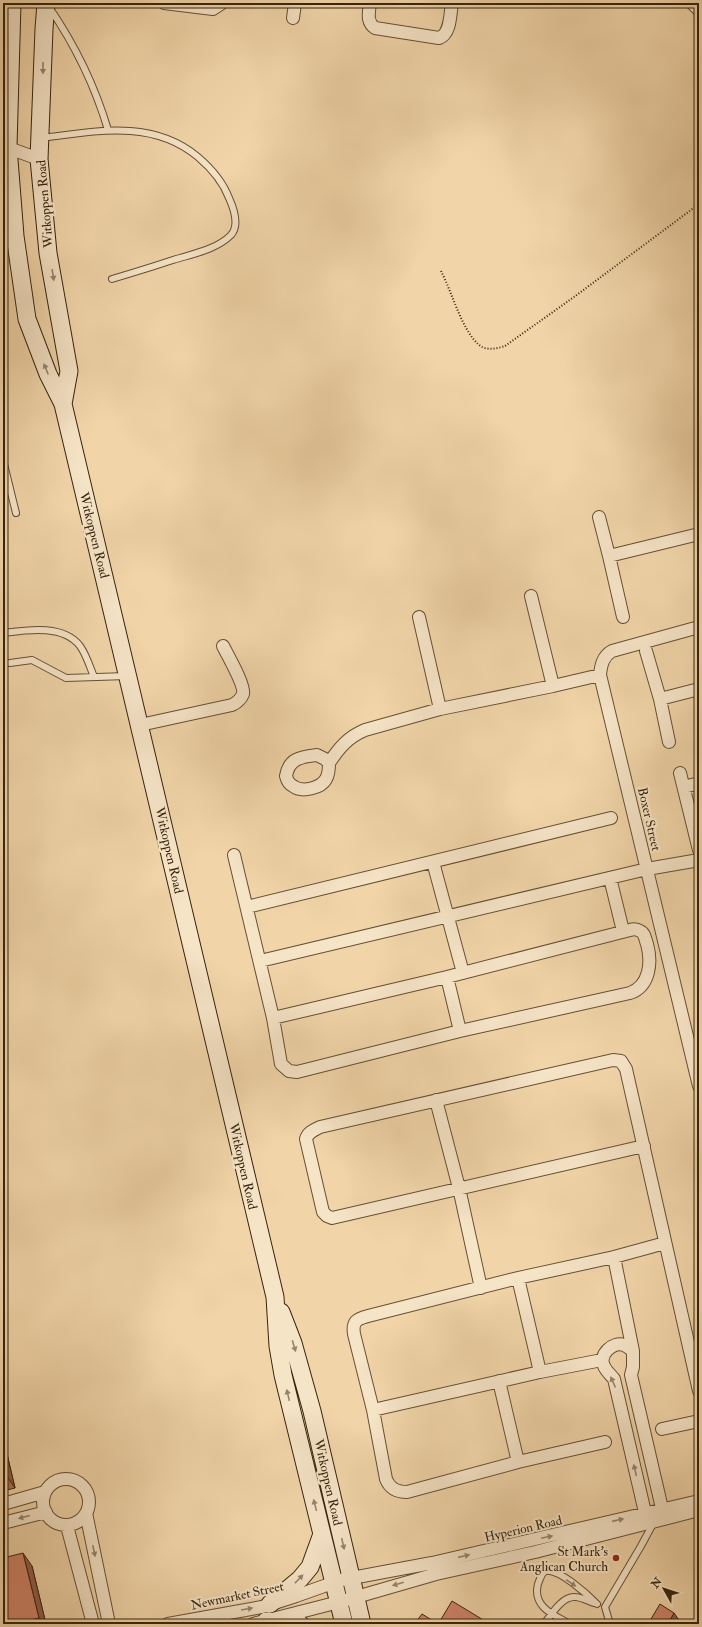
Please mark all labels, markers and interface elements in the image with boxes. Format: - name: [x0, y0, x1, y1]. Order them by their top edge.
- one-way arrow: [40, 62, 46, 75]
- street label: Witkoppen Road: [33, 159, 58, 250]
- one-way arrow: [50, 269, 56, 281]
- one-way arrow: [43, 362, 49, 374]
- street label: Witkoppen Road: [74, 490, 113, 581]
- street label: Boxer Street: [634, 786, 664, 853]
- street label: Witkoppen Road: [150, 804, 187, 896]
- street label: Witkoppen Road: [224, 1120, 261, 1212]
- one-way arrow: [291, 1341, 297, 1353]
- one-way arrow: [610, 1375, 616, 1387]
- one-way arrow: [284, 1389, 290, 1401]
- street label: Witkoppen Road: [309, 1436, 346, 1528]
- one-way arrow: [632, 1464, 638, 1477]
- one-way arrow: [311, 1499, 317, 1511]
- street label: Hyperion Road: [483, 1512, 564, 1547]
- one-way arrow: [18, 1515, 31, 1521]
- one-way arrow: [612, 1517, 624, 1523]
- one-way arrow: [541, 1533, 553, 1539]
- one-way arrow: [341, 1538, 347, 1550]
- place label: St Mark's Anglican Church: [519, 1544, 609, 1575]
- one-way arrow: [91, 1545, 97, 1558]
- one-way arrow: [458, 1552, 470, 1558]
- marker: St Mark's Anglican Church: [611, 1553, 621, 1563]
- north arrow: [644, 1569, 684, 1609]
- one-way arrow: [294, 1574, 304, 1584]
- text: N: [648, 1574, 665, 1592]
- street label: Newmarket Street: [189, 1578, 285, 1614]
- one-way arrow: [565, 1579, 577, 1586]
- one-way arrow: [392, 1582, 405, 1588]
- one-way arrow: [241, 1606, 254, 1612]

